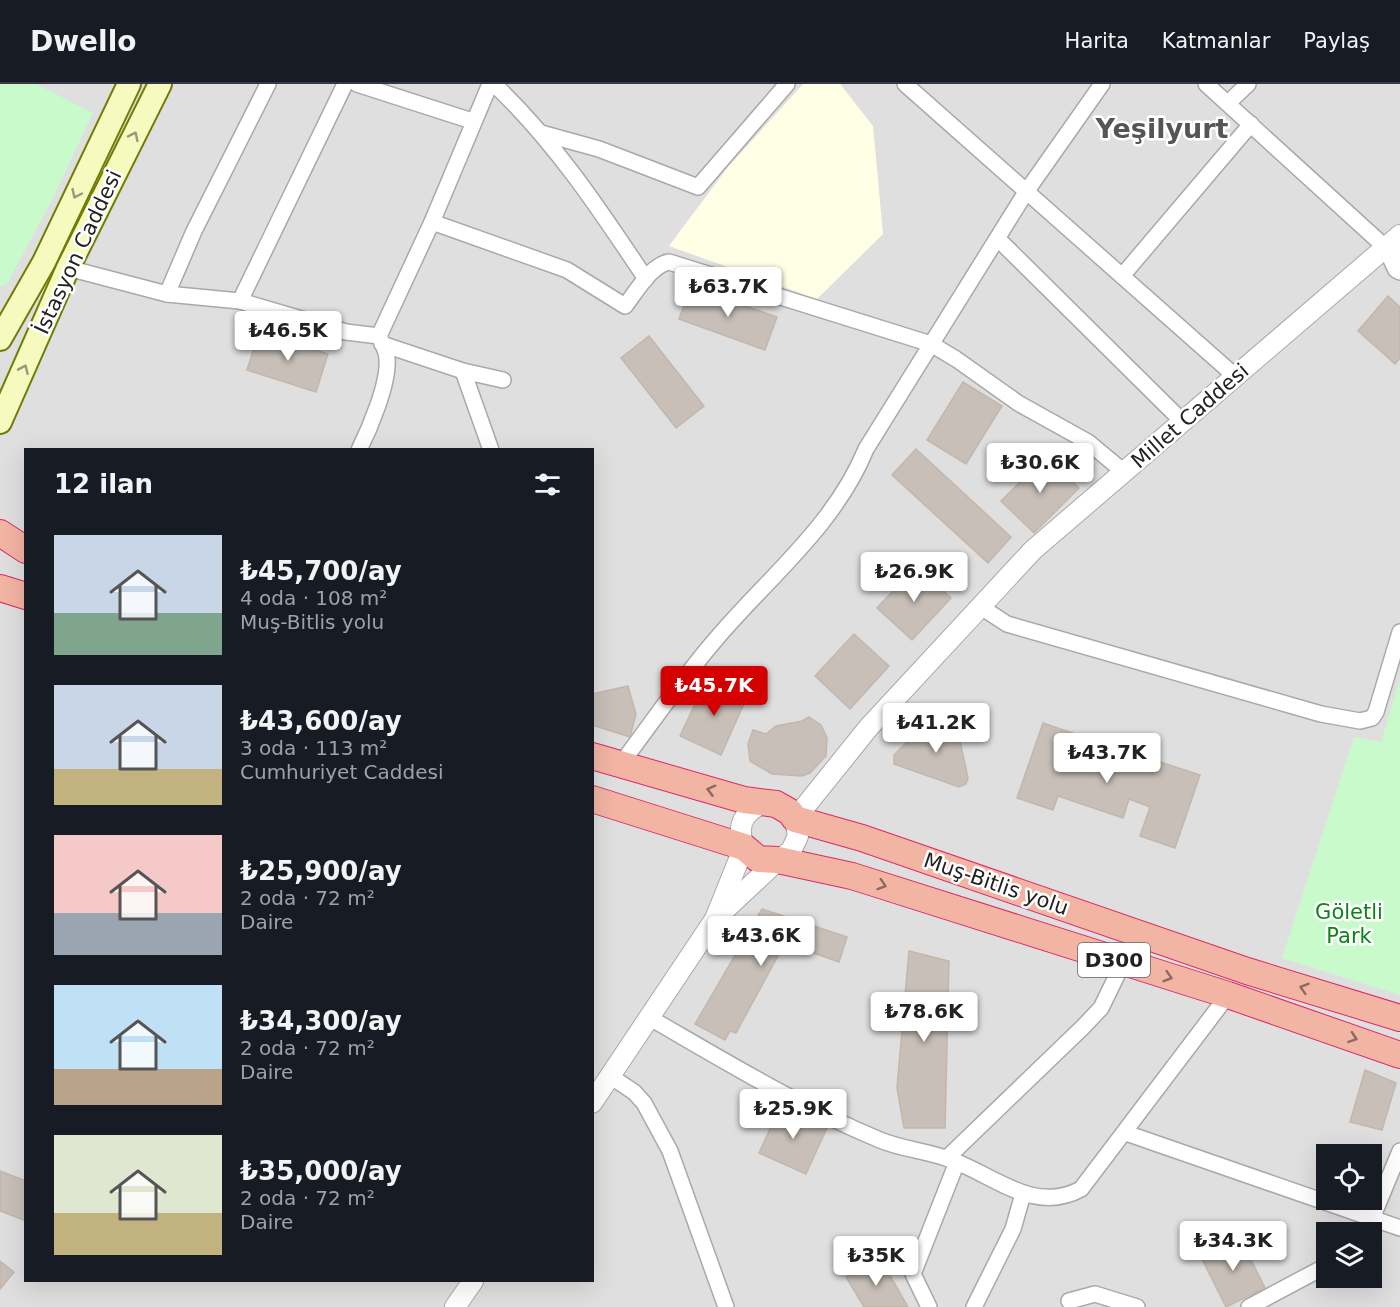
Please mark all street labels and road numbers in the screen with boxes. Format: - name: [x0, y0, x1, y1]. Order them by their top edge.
- street label: İstasyon Caddesi: [29, 166, 127, 338]
- street label: Millet Caddesi: [1127, 359, 1253, 473]
- street label: Muş-Bitlis yolu: [921, 848, 1071, 920]
- road number: D300: [1078, 943, 1150, 977]

